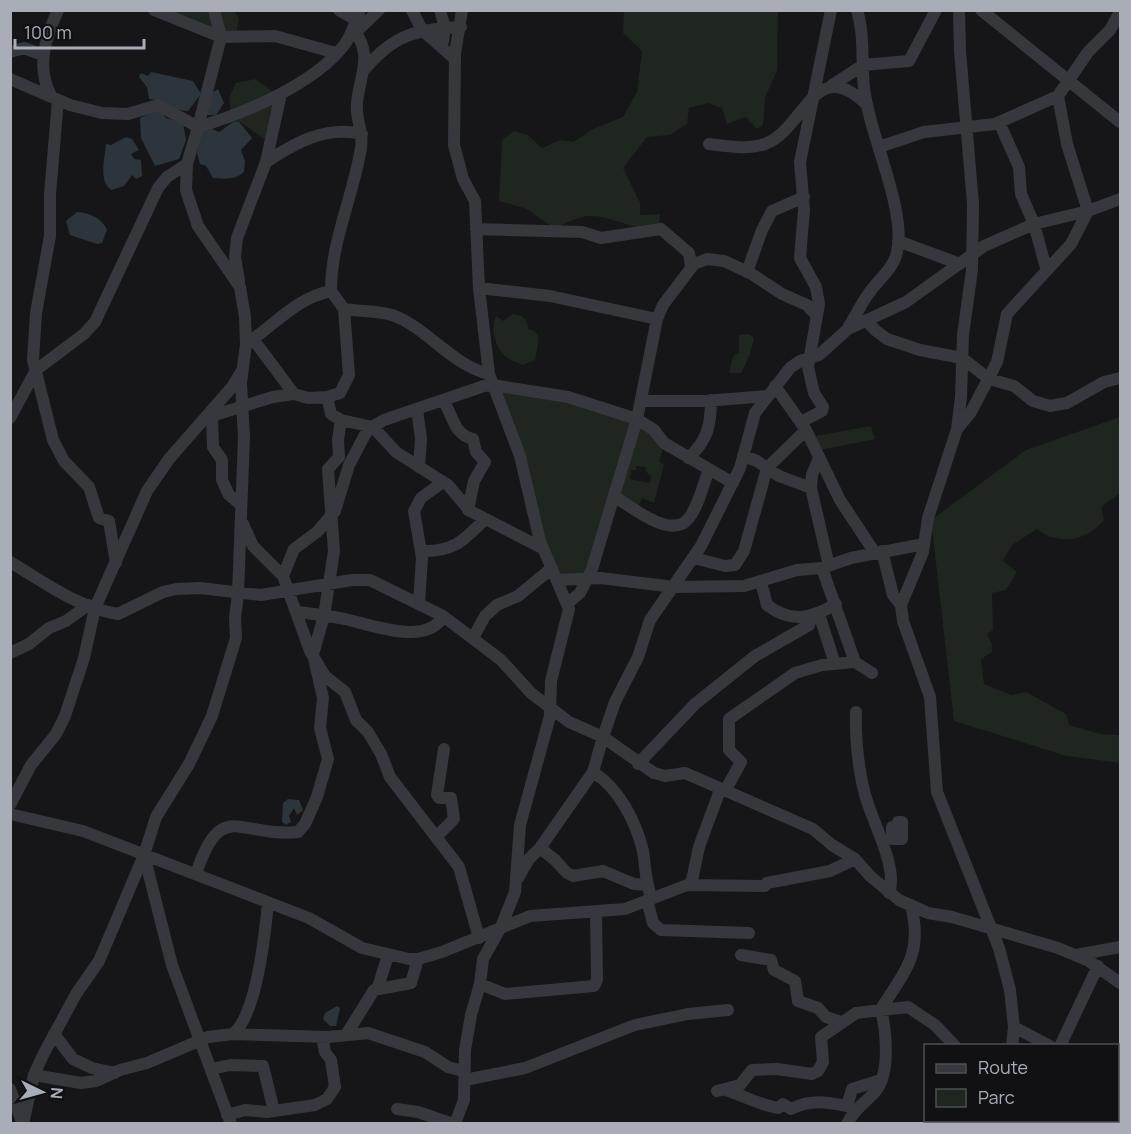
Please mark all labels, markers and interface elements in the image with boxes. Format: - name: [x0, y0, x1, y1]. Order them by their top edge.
- scale bar: [15, 12, 144, 50]
- text: 100 m: [24, 20, 72, 44]
- legend: [924, 1044, 1119, 1122]
- text: Route: [978, 1055, 1028, 1079]
- north arrow: [12, 1062, 72, 1122]
- text: Parc: [978, 1085, 1015, 1109]
- text: N: [45, 1087, 68, 1100]

